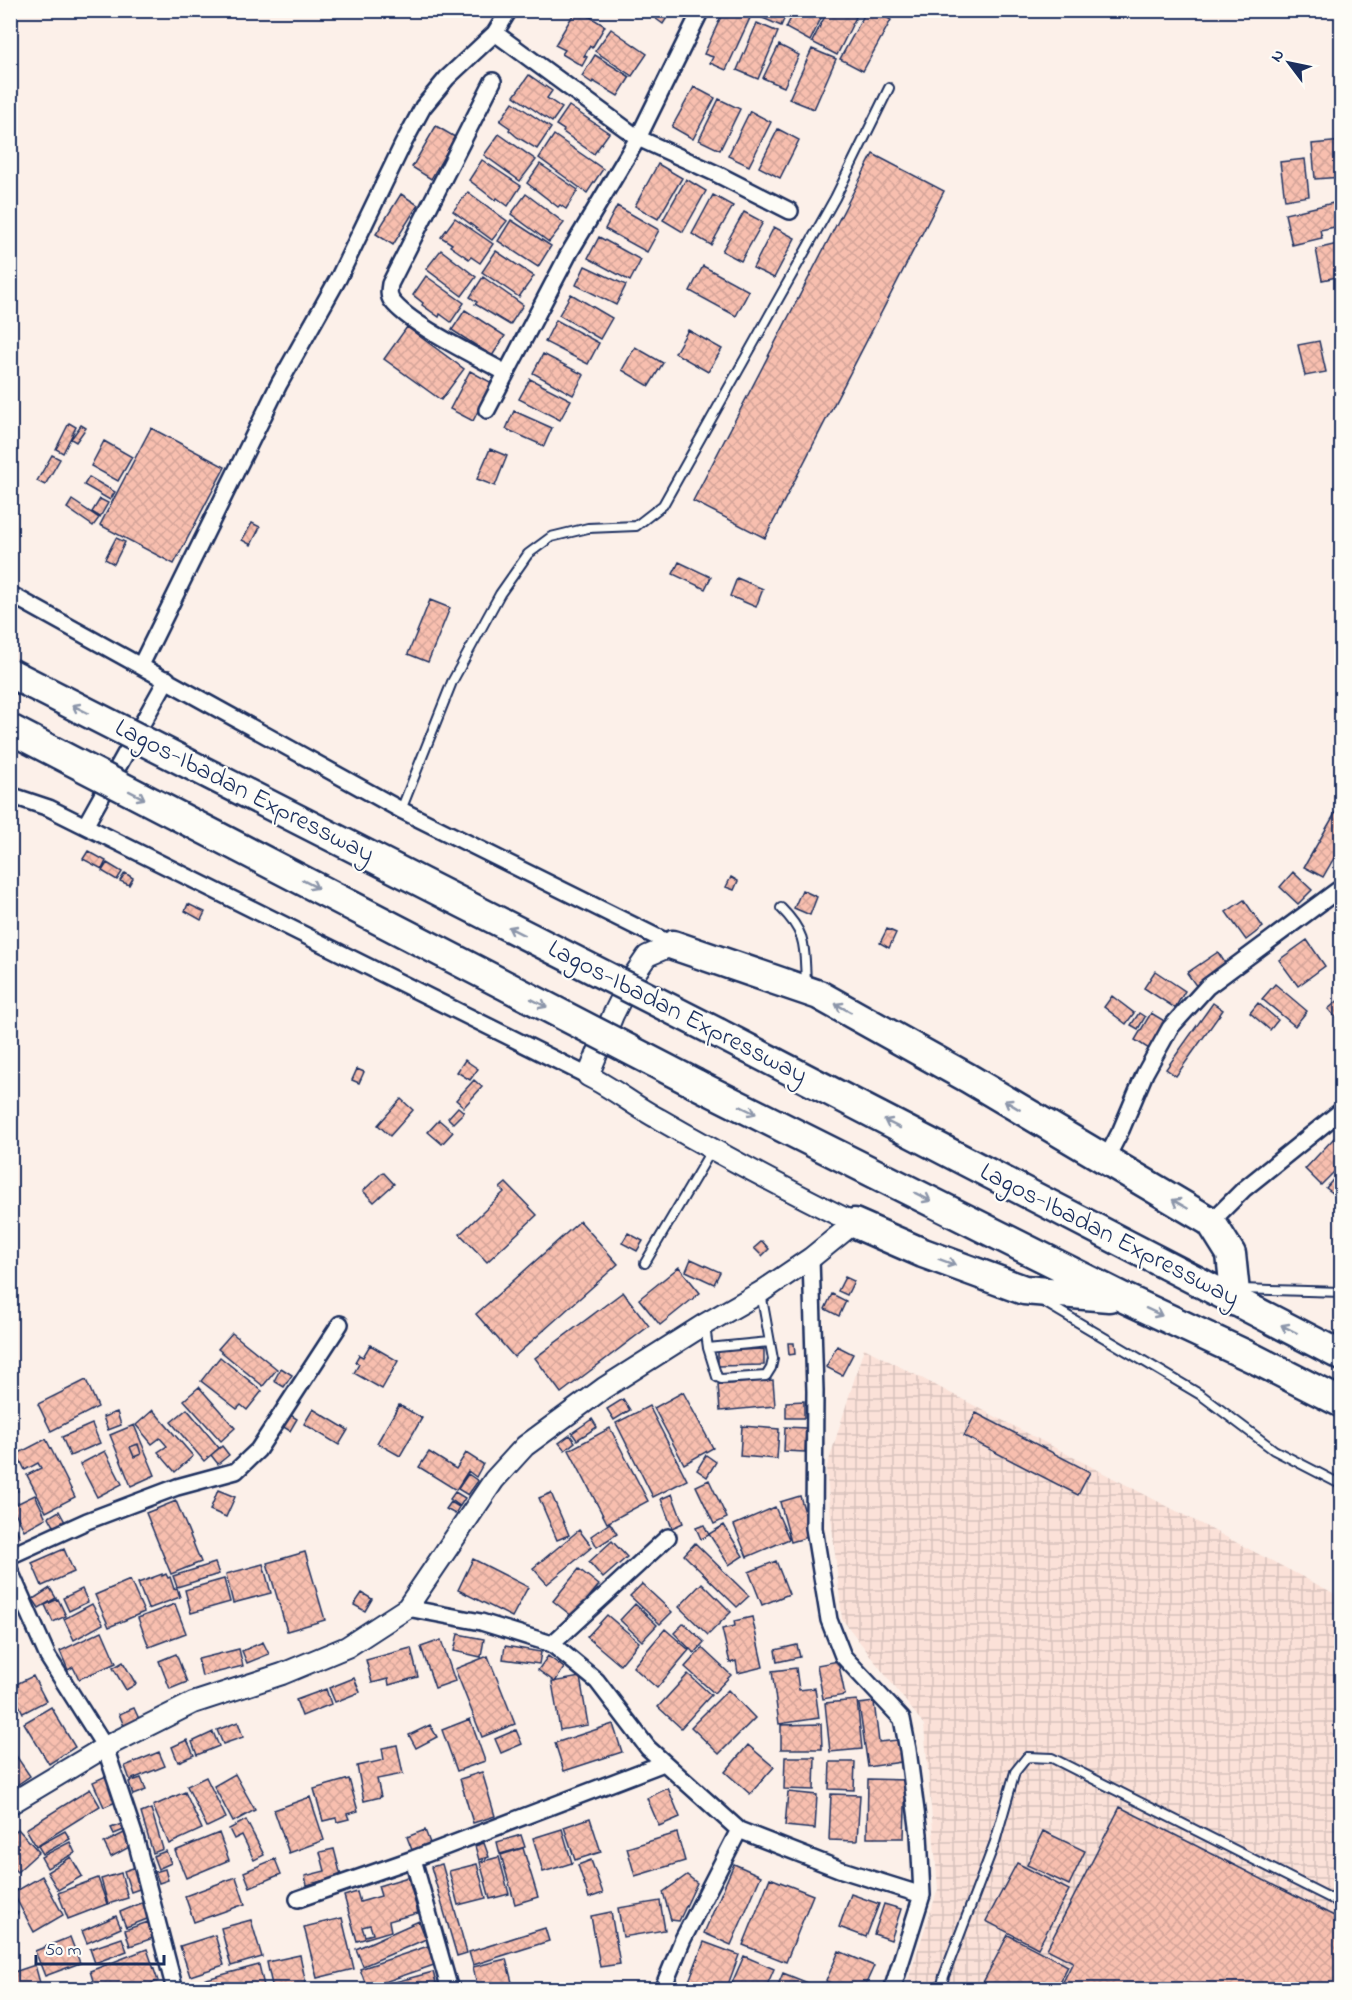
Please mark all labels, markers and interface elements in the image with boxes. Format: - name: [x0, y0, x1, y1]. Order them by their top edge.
- north arrow: [1259, 33, 1319, 93]
- text: N: [1265, 45, 1291, 67]
- one-way arrow: [72, 702, 90, 714]
- street label: Lagos-Ibadan Expressway: [108, 710, 380, 874]
- one-way arrow: [128, 789, 145, 801]
- one-way arrow: [301, 879, 319, 891]
- one-way arrow: [507, 924, 525, 936]
- street label: Lagos-Ibadan Expressway: [541, 931, 813, 1095]
- one-way arrow: [530, 998, 548, 1009]
- one-way arrow: [834, 1002, 852, 1013]
- one-way arrow: [1004, 1098, 1021, 1110]
- one-way arrow: [739, 1104, 756, 1116]
- one-way arrow: [884, 1118, 902, 1129]
- street label: Lagos-Ibadan Expressway: [973, 1154, 1245, 1318]
- one-way arrow: [913, 1192, 931, 1203]
- one-way arrow: [1172, 1198, 1189, 1210]
- one-way arrow: [937, 1257, 956, 1268]
- one-way arrow: [1144, 1306, 1162, 1318]
- one-way arrow: [1281, 1323, 1299, 1334]
- scale bar: [36, 1928, 164, 1966]
- text: 50 m: [45, 1938, 82, 1964]

